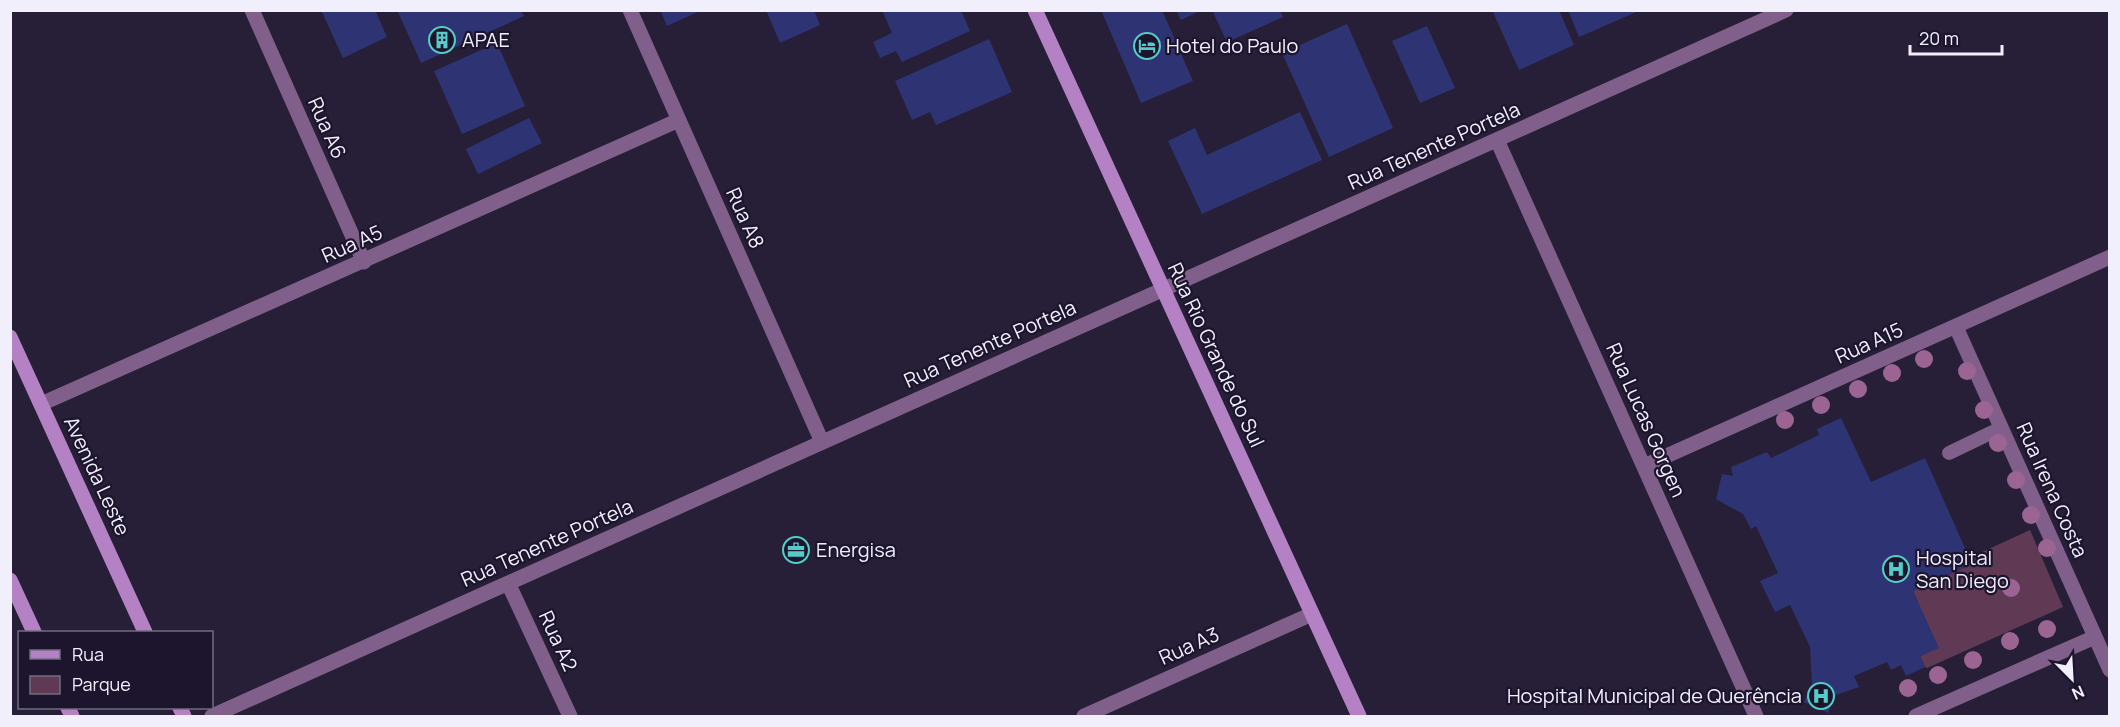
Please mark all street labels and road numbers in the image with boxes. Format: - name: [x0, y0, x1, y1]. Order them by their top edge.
- street label: Rua A6: [302, 93, 353, 163]
- street label: Rua Tenente Portela: [1343, 95, 1524, 196]
- street label: Rua A8: [720, 183, 771, 252]
- street label: Rua A5: [317, 218, 386, 269]
- street label: Rua Rio Grande do Sul: [1162, 258, 1271, 451]
- street label: Rua Tenente Portela: [899, 293, 1080, 394]
- street label: Rua A15: [1831, 316, 1907, 369]
- street label: Rua Lucas Gorgen: [1600, 338, 1693, 501]
- street label: Avenida Leste: [58, 412, 137, 540]
- street label: Rua Irena Costa: [2011, 418, 2094, 562]
- street label: Rua Tenente Portela: [456, 492, 637, 593]
- street label: Rua A2: [533, 606, 584, 675]
- street label: Rua A3: [1154, 620, 1223, 671]

